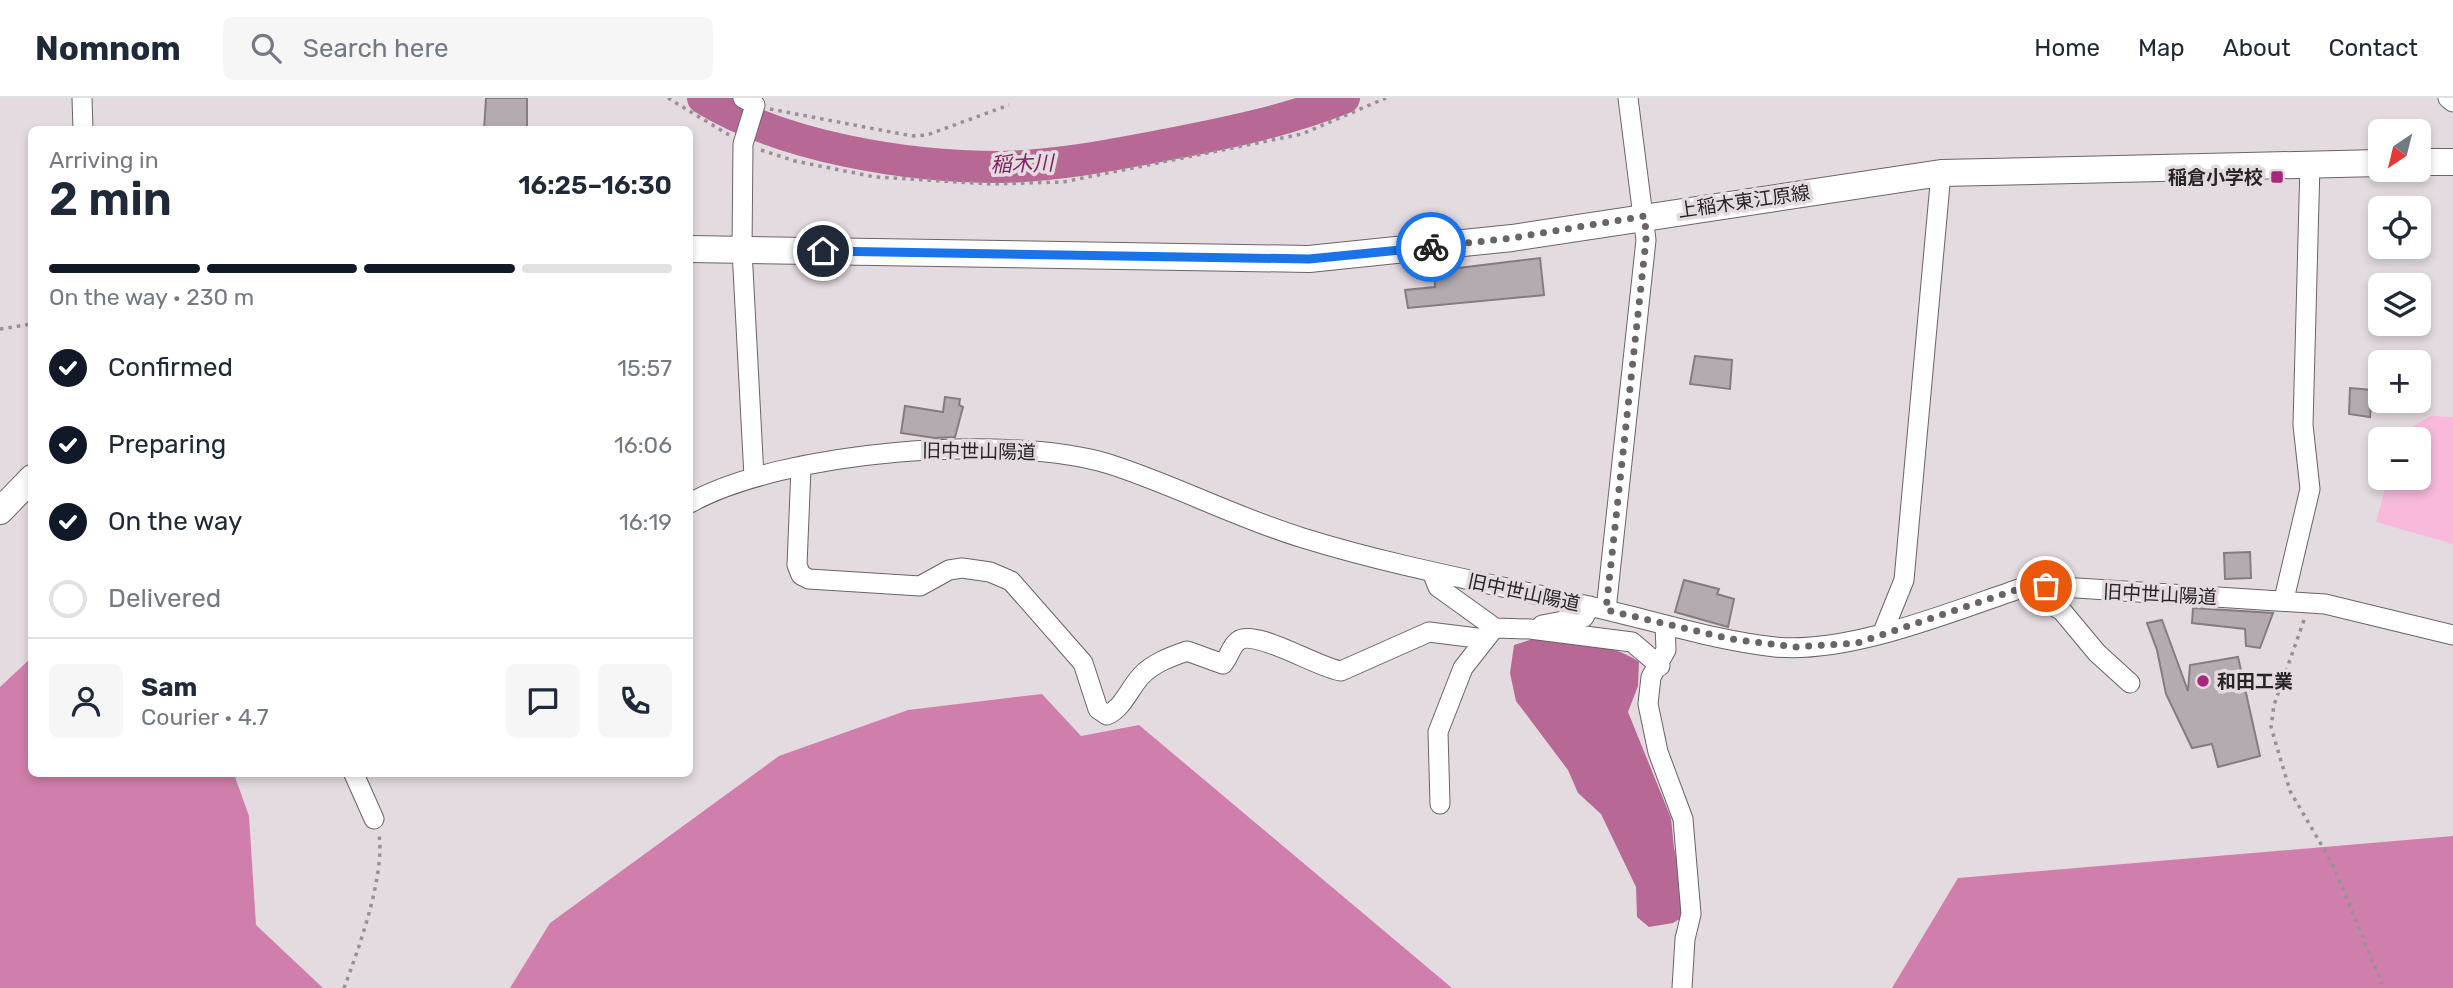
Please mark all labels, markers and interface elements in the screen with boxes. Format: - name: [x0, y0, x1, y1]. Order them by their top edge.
- search box: [223, 17, 713, 80]
- text: Nomnom: [35, 29, 181, 68]
- icon: search: [247, 29, 285, 67]
- text: Search here: [303, 33, 449, 64]
- text: Home: [2034, 34, 2100, 62]
- text: Map: [2138, 34, 2185, 62]
- text: About: [2223, 34, 2291, 62]
- text: Contact: [2329, 34, 2418, 62]
- north arrow: [2368, 119, 2431, 182]
- map controls: [2368, 119, 2431, 490]
- text: Arriving in: [49, 146, 159, 174]
- water label: 稲木川: [990, 150, 1056, 177]
- place label: 稲倉小学校: [2168, 166, 2263, 189]
- marker: 稲倉小学校: [2269, 169, 2285, 185]
- text: 16:25–16:30: [518, 170, 672, 201]
- text: 2 min: [49, 172, 172, 227]
- street label: 上稲木東江原線: [1677, 181, 1812, 222]
- button: locate: [2368, 196, 2431, 259]
- courier: [1396, 212, 1466, 282]
- pin: [793, 221, 853, 281]
- icon: bike: [1412, 228, 1450, 266]
- icon: home: [804, 232, 842, 270]
- button: layers: [2368, 273, 2431, 336]
- text: On the way · 230 m: [49, 283, 254, 311]
- icon: check: [49, 349, 87, 387]
- button: +: [2368, 350, 2431, 413]
- text: Confirmed: [108, 352, 233, 383]
- text: 15:57: [617, 354, 672, 382]
- icon: check: [49, 426, 87, 464]
- button: −: [2368, 427, 2431, 490]
- text: Preparing: [108, 429, 226, 460]
- text: 16:06: [614, 431, 672, 459]
- street label: 旧中世山陽道: [922, 439, 1036, 464]
- icon: check: [49, 503, 87, 541]
- text: On the way: [108, 506, 242, 537]
- text: 16:19: [619, 508, 672, 536]
- pin: [2016, 556, 2076, 616]
- icon: bag: [2027, 567, 2065, 605]
- street label: 旧中世山陽道: [1466, 569, 1582, 616]
- street label: 旧中世山陽道: [2102, 580, 2218, 609]
- text: Delivered: [108, 583, 221, 614]
- button: person: [49, 664, 123, 738]
- button: chat: [506, 664, 580, 738]
- button: phone: [598, 664, 672, 738]
- place label: 和田工業: [2217, 670, 2293, 693]
- text: Sam: [141, 672, 197, 703]
- marker: 和田工業: [2195, 673, 2211, 689]
- text: Courier · 4.7: [141, 703, 268, 731]

